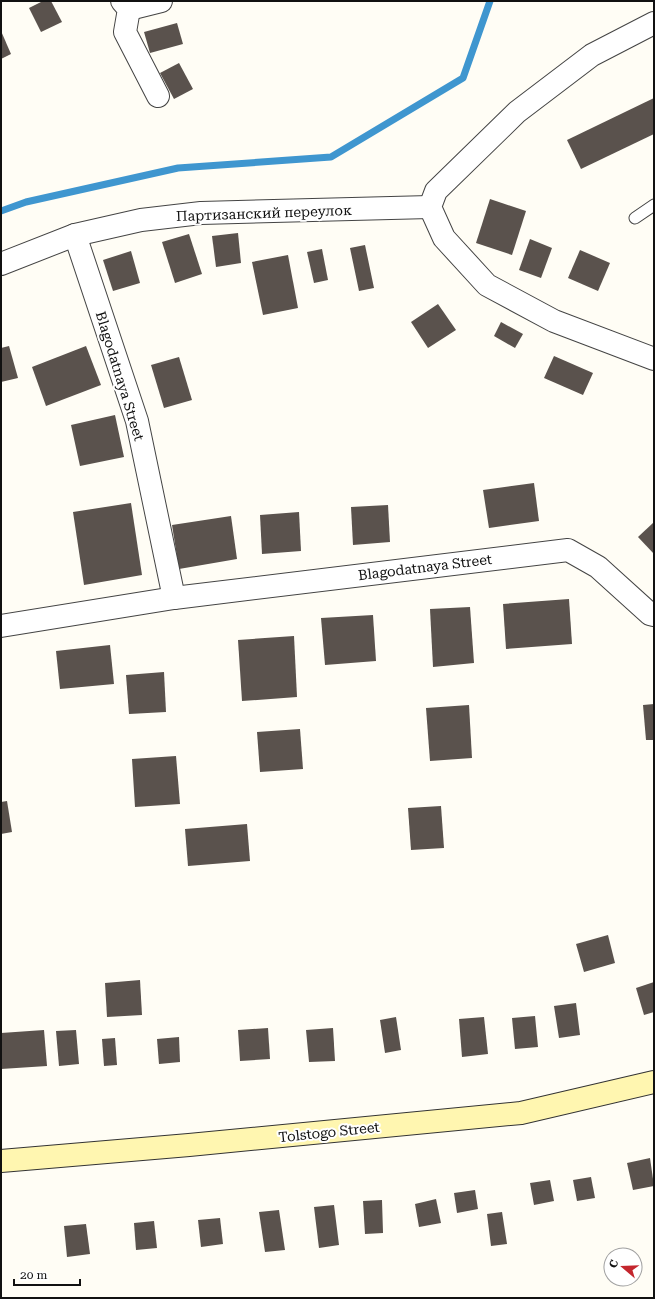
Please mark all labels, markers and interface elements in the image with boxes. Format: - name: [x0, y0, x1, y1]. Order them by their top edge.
- street label: Партизанский переулок: [176, 202, 352, 224]
- street label: Blagodatnaya Street: [93, 309, 147, 443]
- street label: Blagodatnaya Street: [357, 551, 493, 583]
- street label: Tolstogo Street: [278, 1119, 380, 1145]
- north arrow: [603, 1247, 643, 1287]
- text: С: [607, 1258, 622, 1270]
- scale bar: [14, 1261, 80, 1287]
- text: 20 m: [20, 1268, 47, 1282]

